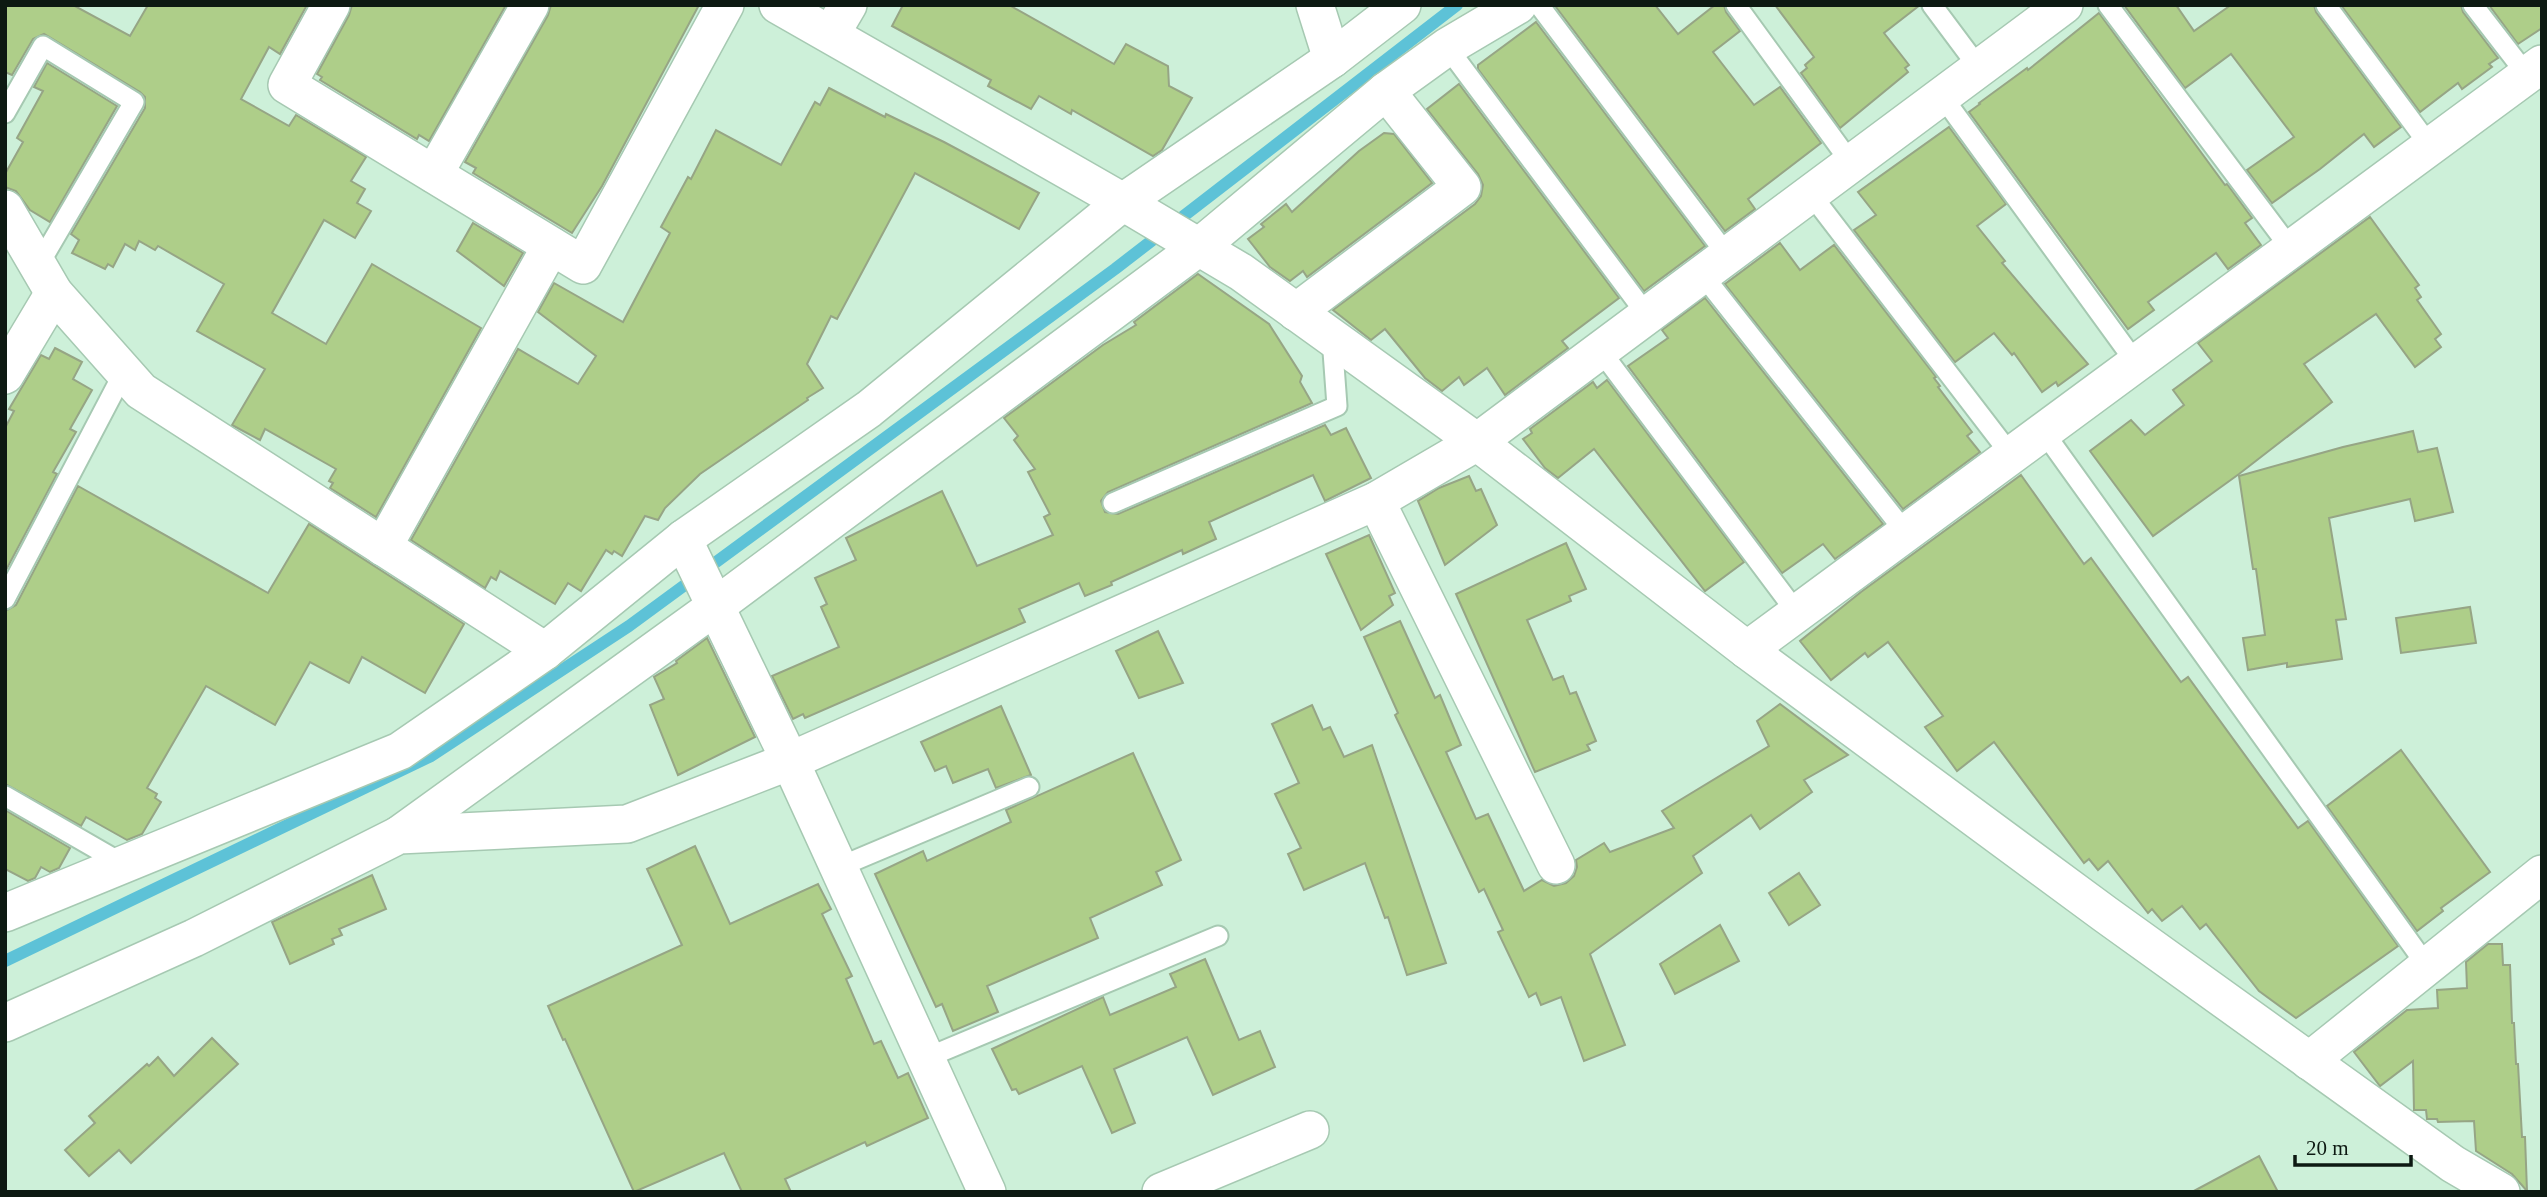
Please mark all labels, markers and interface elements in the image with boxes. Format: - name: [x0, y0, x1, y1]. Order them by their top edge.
- scale bar: [2295, 1124, 2410, 1168]
- text: 20 m: [2306, 1136, 2349, 1160]

